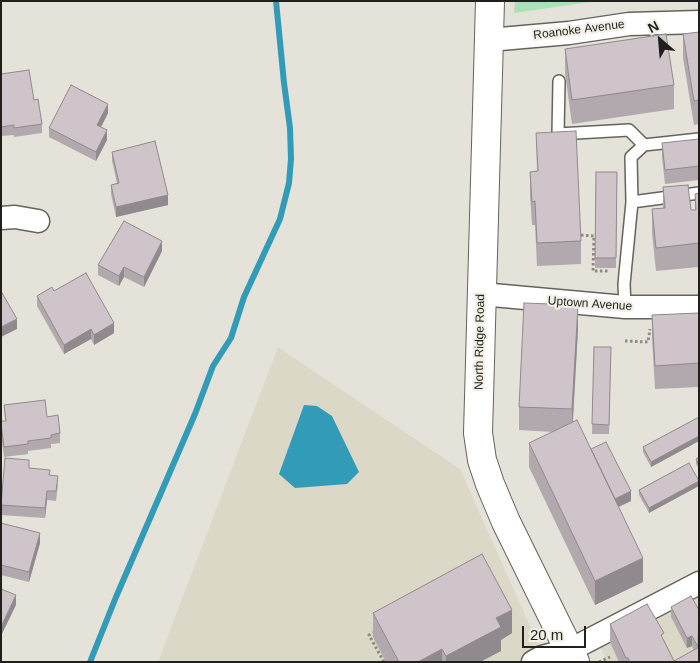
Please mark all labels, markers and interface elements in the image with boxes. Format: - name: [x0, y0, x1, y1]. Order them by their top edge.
- north arrow: [635, 15, 685, 65]
- street label: Roanoke Avenue: [533, 17, 625, 43]
- text: N: [645, 17, 661, 36]
- street label: North Ridge Road: [472, 294, 488, 390]
- street label: Uptown Avenue: [547, 294, 633, 314]
- scale bar: [525, 616, 589, 648]
- text: 20 m: [530, 626, 563, 643]

